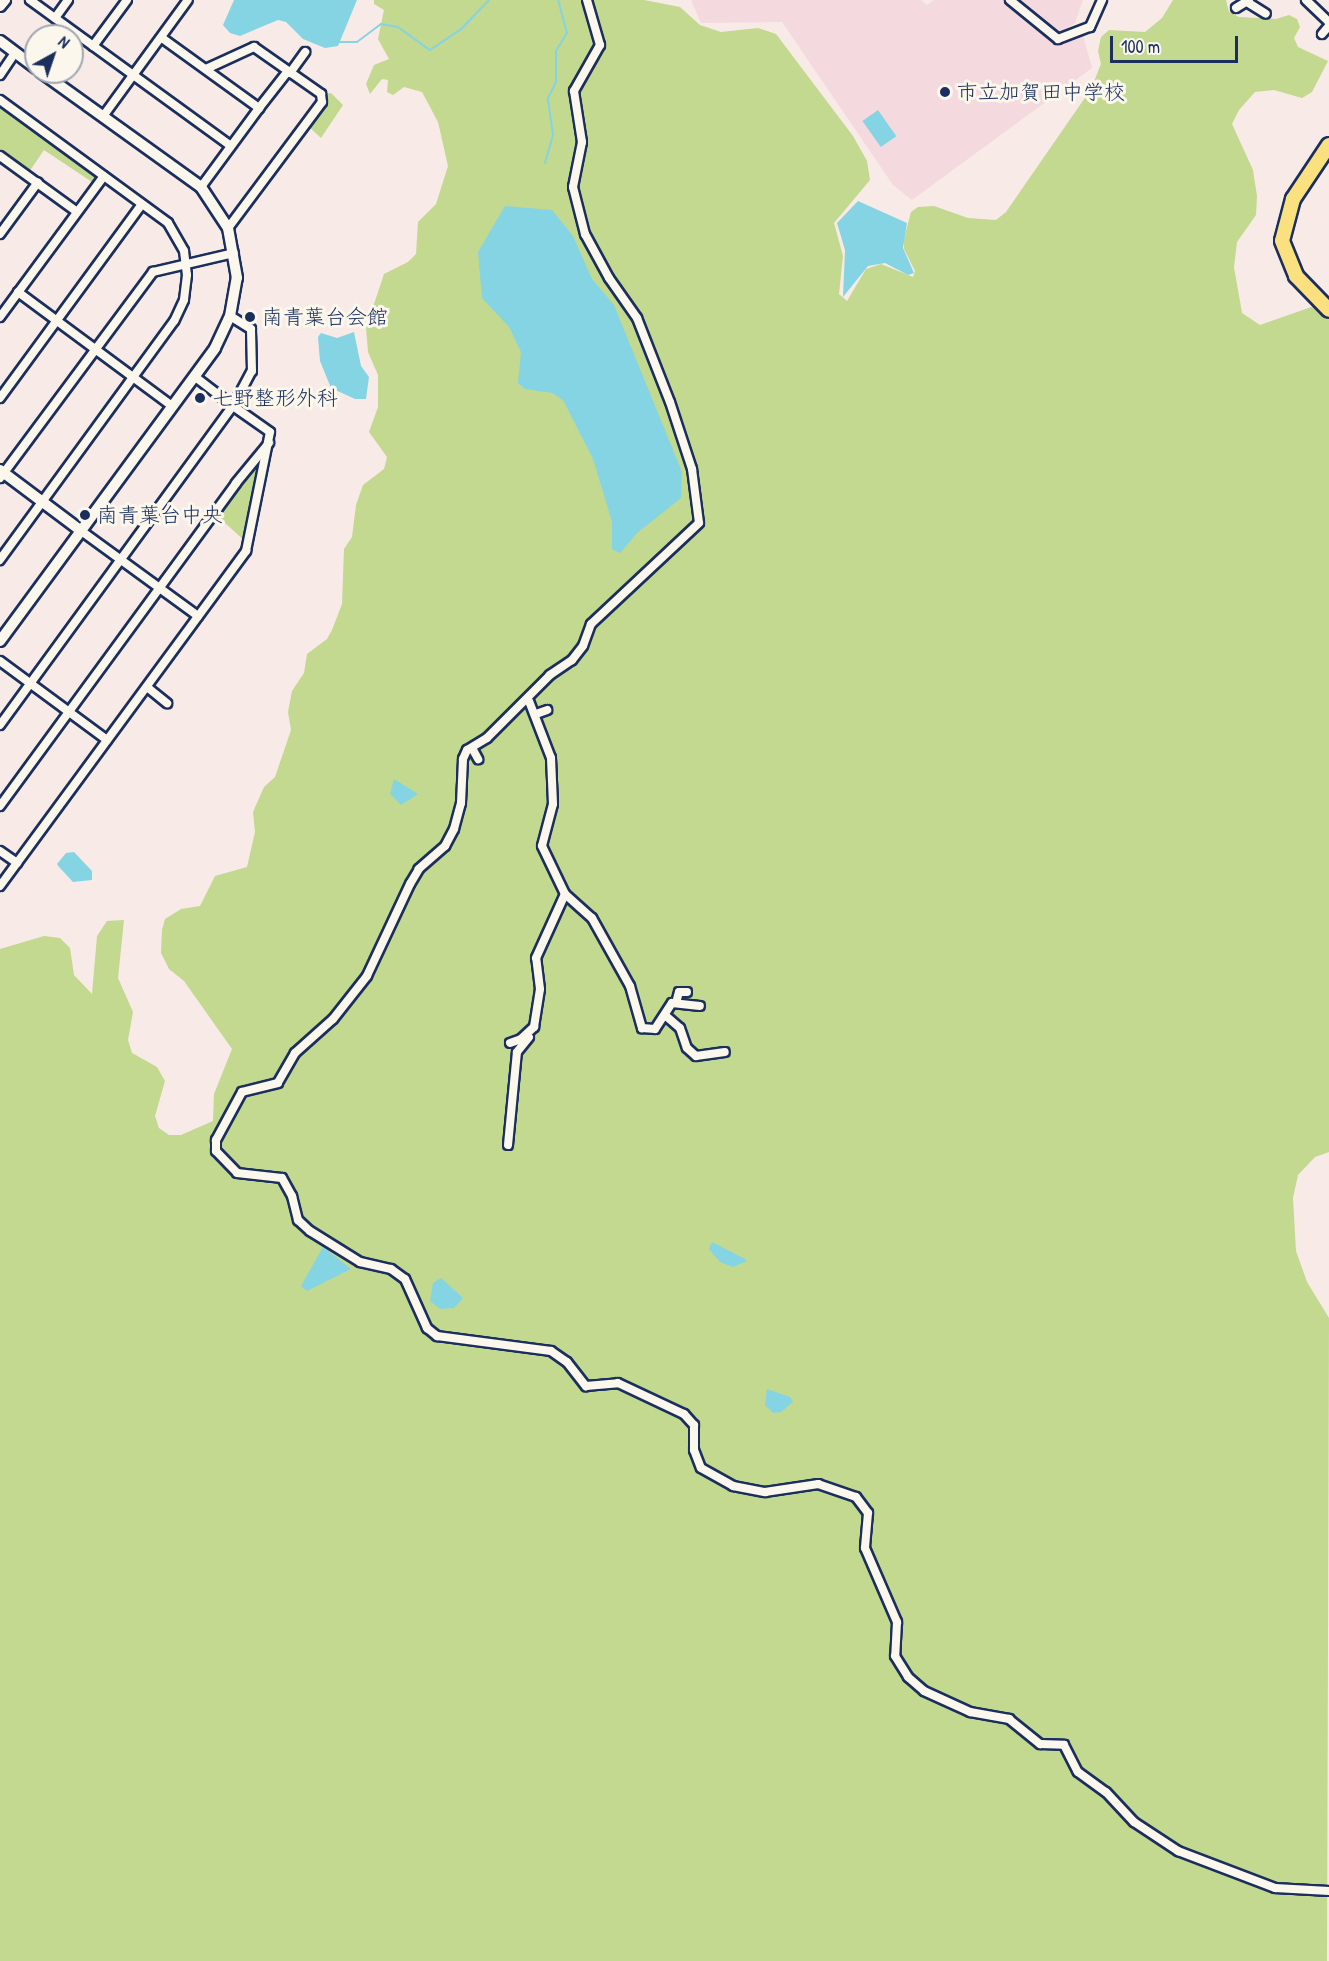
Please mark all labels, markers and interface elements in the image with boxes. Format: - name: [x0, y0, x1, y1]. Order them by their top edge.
- north arrow: [24, 24, 84, 84]
- scale bar: [1113, 24, 1240, 62]
- text: N: [54, 31, 75, 53]
- text: 100 m: [1121, 34, 1160, 59]
- place label: 市立加賀田中学校: [957, 79, 1125, 105]
- marker: 市立加賀田中学校: [938, 85, 952, 99]
- place label: 南青葉台会館: [262, 304, 388, 330]
- marker: 南青葉台会館: [243, 310, 257, 324]
- place label: 七野整形外科: [212, 385, 338, 411]
- marker: 七野整形外科: [193, 391, 207, 405]
- place label: 南青葉台中央: [97, 502, 223, 528]
- marker: 南青葉台中央: [78, 508, 92, 522]

